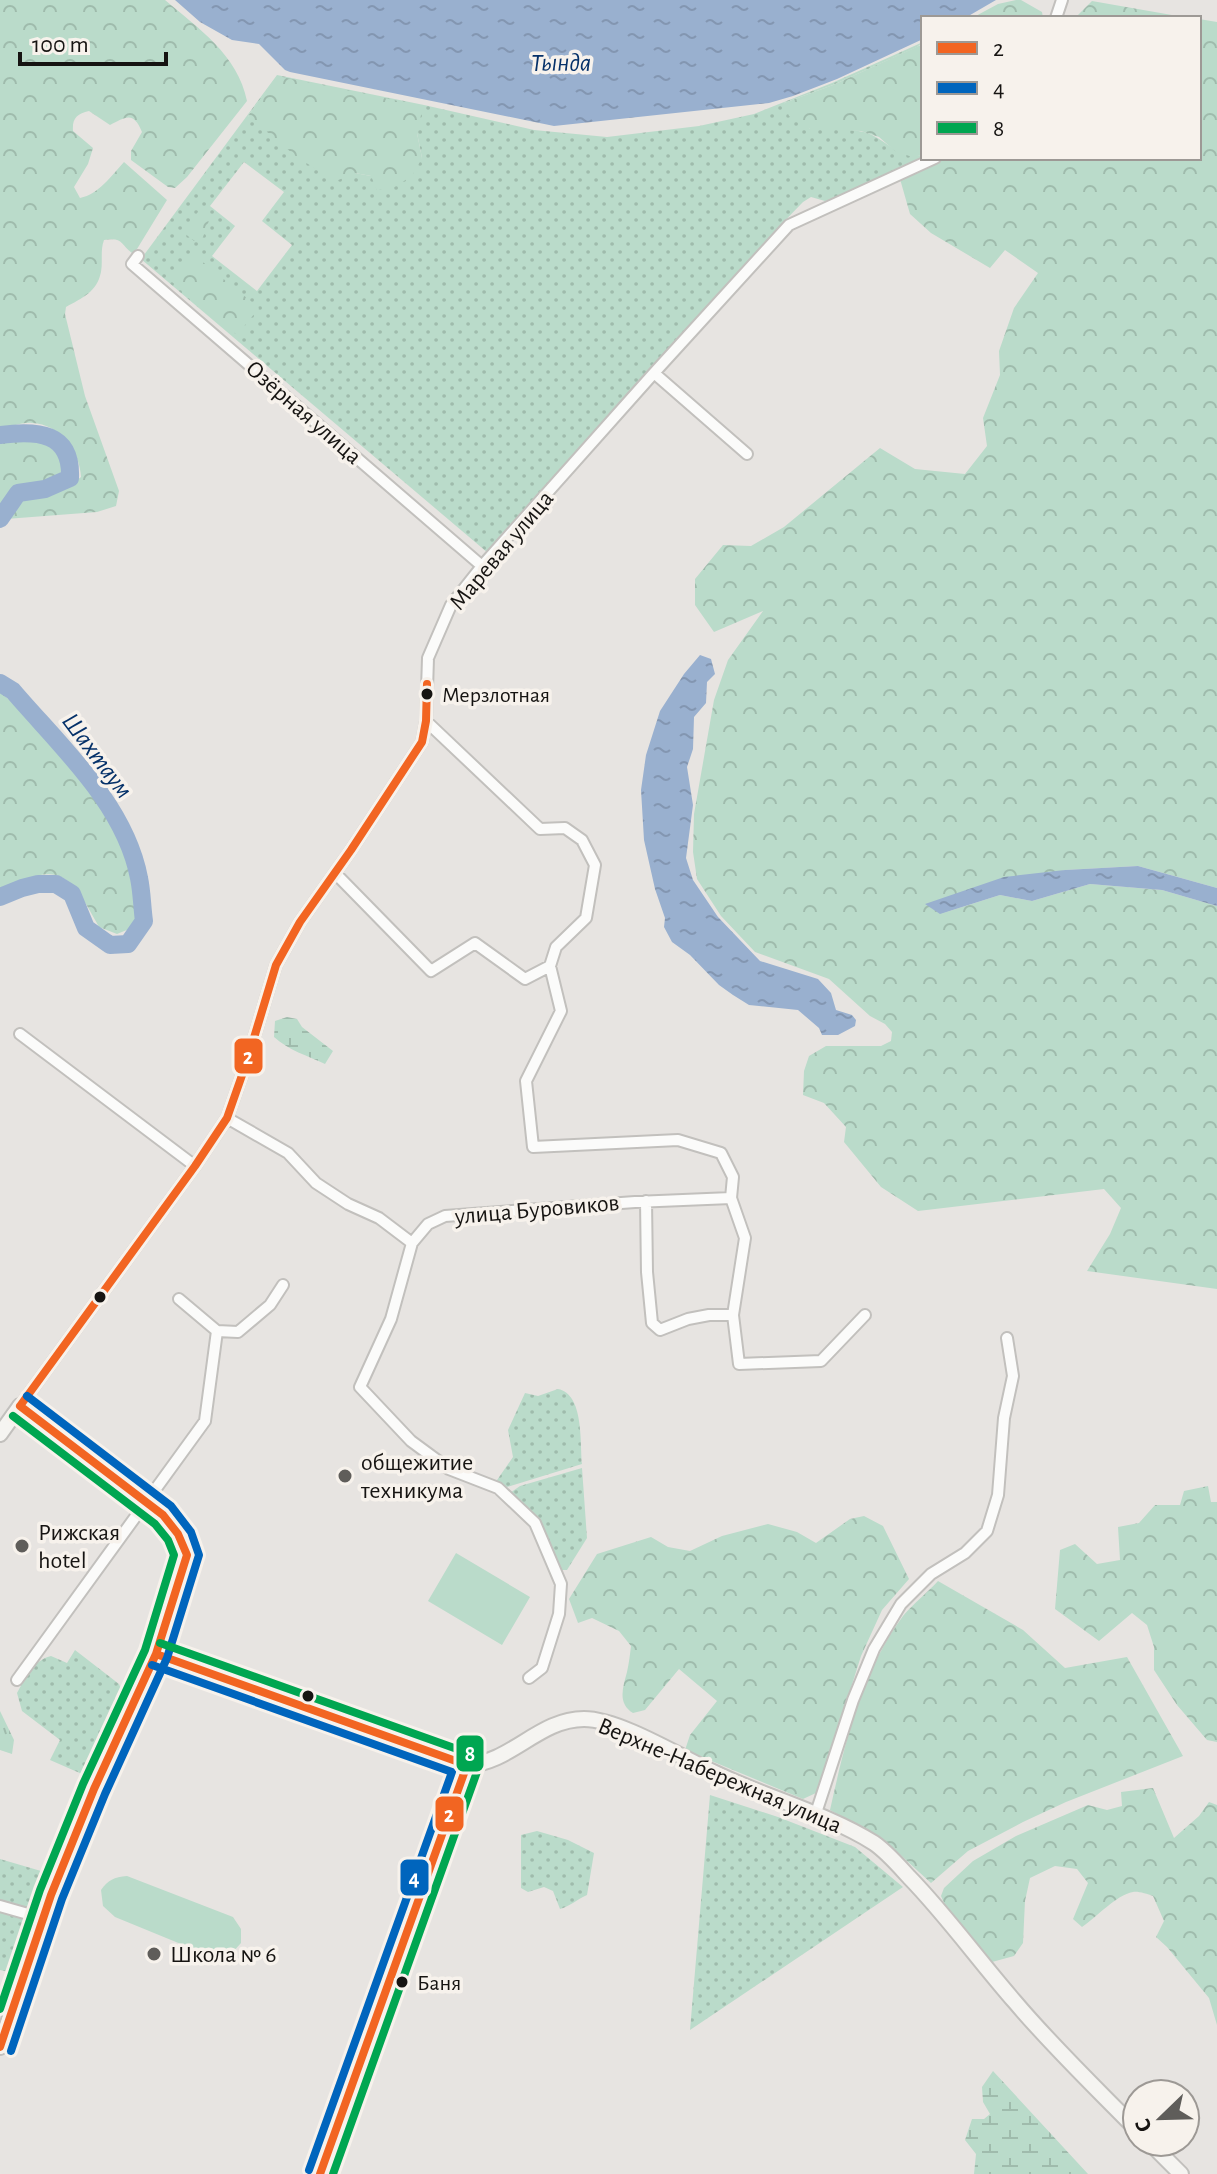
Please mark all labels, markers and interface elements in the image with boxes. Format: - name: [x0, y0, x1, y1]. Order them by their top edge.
- scale bar: [20, 16, 166, 66]
- legend: [921, 16, 1201, 160]
- text: 100 m: [32, 33, 89, 57]
- text: 2: [993, 37, 1004, 61]
- water label: Тында: [531, 50, 591, 76]
- text: 4: [993, 77, 1005, 101]
- text: 8: [993, 117, 1004, 141]
- street label: Озёрная улица: [241, 356, 366, 469]
- street label: Маревая улица: [445, 486, 558, 615]
- place label: Мерзлотная: [442, 684, 550, 706]
- marker: Мерзлотная: [419, 686, 435, 702]
- water label: Шахтаум: [57, 708, 137, 803]
- line badge: 2: [233, 1037, 264, 1075]
- text: 2: [243, 1046, 253, 1068]
- street label: улица Буровиков: [453, 1191, 620, 1229]
- unlabelled marker: [92, 1289, 108, 1305]
- place label: общежитие техникума: [360, 1451, 473, 1503]
- marker: общежитие техникума: [336, 1467, 354, 1485]
- place label: Рижская hotel: [38, 1521, 120, 1573]
- marker: Рижская hotel: [13, 1537, 31, 1555]
- unlabelled marker: [300, 1688, 316, 1704]
- street label: Верхне-Набережная улица: [594, 1714, 845, 1838]
- line badge: 8: [455, 1734, 485, 1773]
- text: 8: [465, 1743, 475, 1765]
- line badge: 2: [434, 1795, 465, 1833]
- text: 2: [444, 1804, 454, 1826]
- line badge: 4: [399, 1858, 430, 1897]
- text: 4: [408, 1867, 420, 1889]
- place label: Школа № 6: [170, 1943, 276, 1967]
- marker: Школа № 6: [145, 1945, 163, 1963]
- place label: Баня: [417, 1972, 461, 1994]
- marker: Баня: [394, 1974, 410, 1990]
- north arrow: [1121, 2078, 1201, 2158]
- text: С: [1131, 2116, 1156, 2135]

